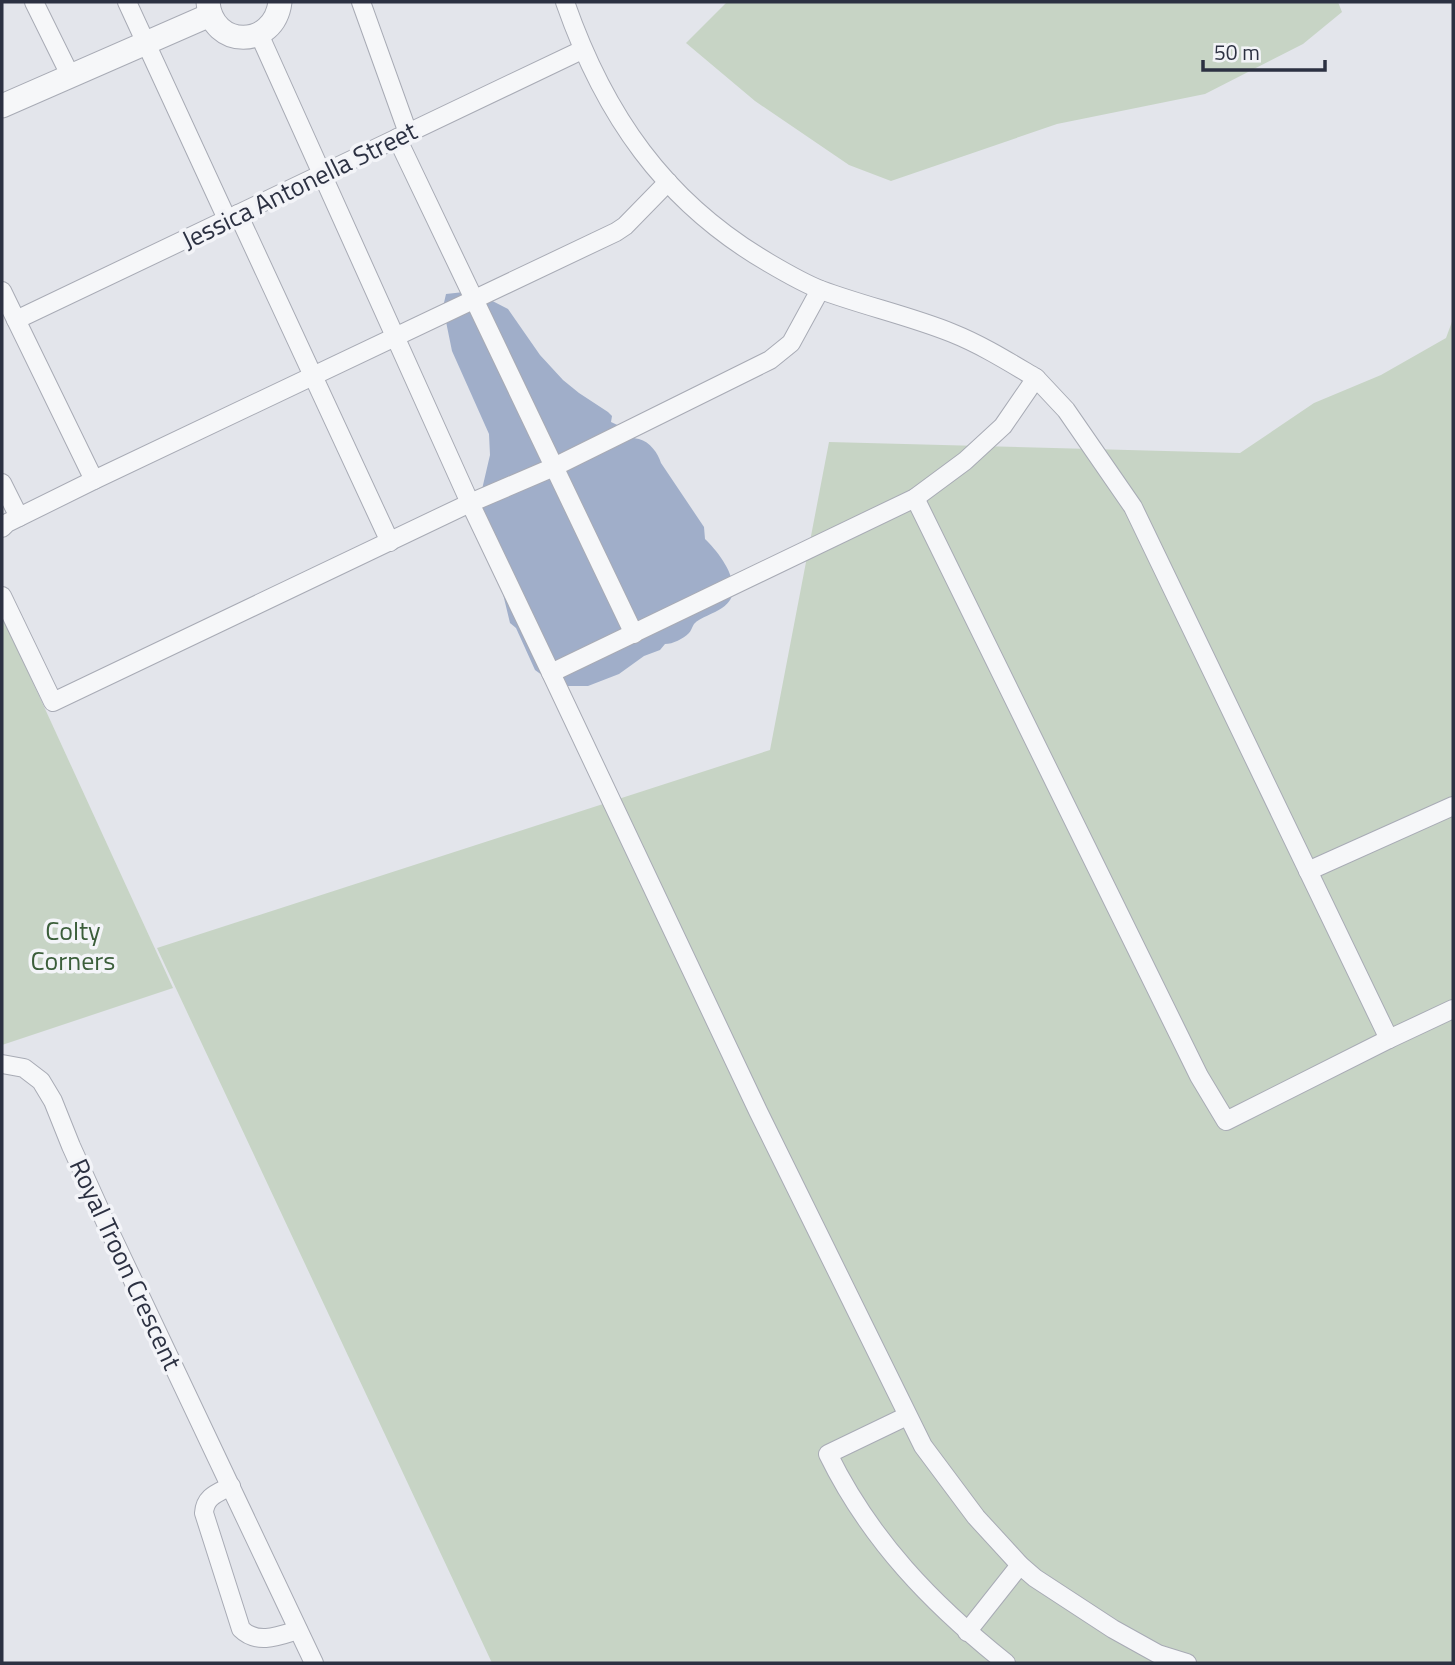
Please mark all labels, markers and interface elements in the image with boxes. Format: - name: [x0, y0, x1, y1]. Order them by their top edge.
- scale bar: [1203, 28, 1326, 72]
- text: 50 m: [1214, 36, 1260, 68]
- street label: Jessica Antonella Street: [175, 111, 423, 259]
- park label: Colty Corners: [31, 911, 115, 980]
- street label: Royal Troon Crescent: [60, 1152, 192, 1376]

